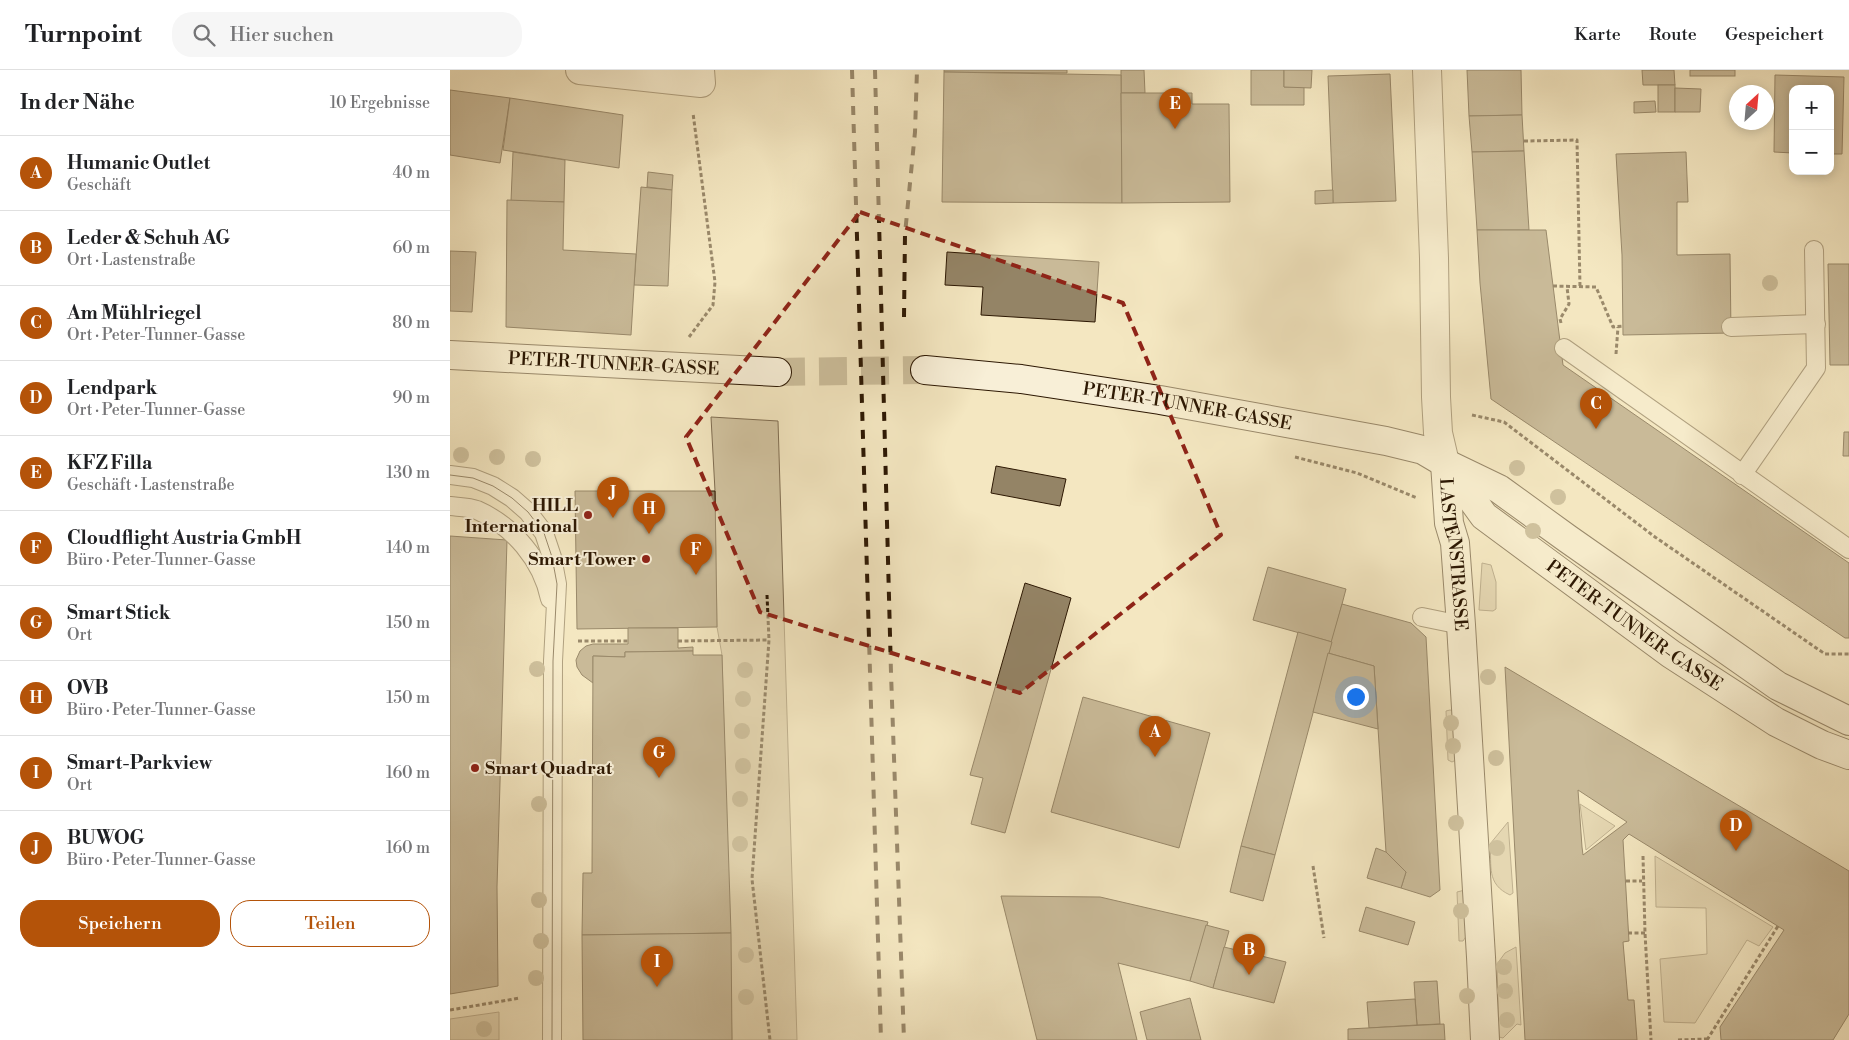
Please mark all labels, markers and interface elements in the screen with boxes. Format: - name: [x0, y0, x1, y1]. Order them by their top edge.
- search box: [172, 12, 522, 57]
- text: Turnpoint: [25, 20, 142, 50]
- icon: search: [190, 21, 218, 49]
- text: Hier suchen: [230, 23, 334, 47]
- text: Karte: [1574, 23, 1621, 46]
- text: Route: [1649, 23, 1697, 46]
- text: Gespeichert: [1725, 23, 1824, 46]
- north arrow: [1729, 85, 1774, 130]
- map controls: [1789, 85, 1834, 175]
- button: +: [1789, 85, 1834, 130]
- pin: E: [1159, 88, 1191, 129]
- text: In der Nähe: [20, 90, 135, 116]
- text: 10 Ergebnisse: [330, 93, 430, 113]
- button: −: [1789, 130, 1834, 175]
- text: Humanic Outlet: [67, 151, 210, 175]
- text: A: [30, 163, 42, 183]
- text: 40 m: [393, 163, 430, 183]
- text: Geschäft: [67, 175, 132, 195]
- text: Leder & Schuh AG: [67, 226, 230, 250]
- text: B: [30, 238, 42, 258]
- text: 60 m: [392, 238, 430, 258]
- text: Ort · Lastenstraße: [67, 250, 196, 270]
- text: Am Mühlriegel: [67, 301, 202, 325]
- text: C: [30, 313, 42, 333]
- text: 80 m: [392, 313, 430, 333]
- text: Ort · Peter-Tunner-Gasse: [67, 325, 245, 345]
- street label: PETER-TUNNER-GASSE: [507, 347, 720, 380]
- text: Lendpark: [67, 376, 157, 400]
- street label: PETER-TUNNER-GASSE: [1081, 377, 1294, 435]
- text: D: [30, 388, 42, 408]
- text: 90 m: [392, 388, 430, 408]
- pin: C: [1580, 388, 1612, 429]
- text: Ort · Peter-Tunner-Gasse: [67, 400, 245, 420]
- text: KFZ Filla: [67, 451, 152, 475]
- text: E: [30, 463, 42, 483]
- text: 130 m: [386, 463, 430, 483]
- text: Geschäft · Lastenstraße: [67, 475, 235, 495]
- pin: J: [597, 477, 629, 518]
- street label: LASTENSTRASSE: [1435, 477, 1473, 632]
- pin: H: [633, 493, 665, 534]
- place label: HILL International: [465, 494, 578, 538]
- marker: HILL International: [582, 509, 594, 521]
- text: Cloudflight Austria GmbH: [67, 526, 302, 550]
- pin: F: [680, 534, 712, 575]
- text: F: [30, 538, 42, 558]
- text: 140 m: [386, 538, 430, 558]
- place label: Smart Tower: [528, 548, 636, 571]
- text: Büro · Peter-Tunner-Gasse: [67, 550, 256, 570]
- marker: Smart Tower: [640, 553, 652, 565]
- street label: PETER-TUNNER-GASSE: [1542, 554, 1727, 696]
- text: Smart Stick: [67, 601, 171, 625]
- text: G: [30, 613, 42, 633]
- text: 150 m: [386, 613, 430, 633]
- text: Ort: [67, 625, 93, 645]
- text: OVB: [67, 676, 109, 700]
- your location: [1343, 684, 1369, 710]
- text: H: [29, 688, 43, 708]
- text: 150 m: [386, 688, 430, 708]
- text: Büro · Peter-Tunner-Gasse: [67, 700, 256, 720]
- pin: A: [1139, 716, 1171, 757]
- pin: G: [643, 737, 675, 778]
- text: Smart-Parkview: [67, 751, 212, 775]
- place label: Smart Quadrat: [485, 757, 613, 780]
- marker: Smart Quadrat: [469, 762, 481, 774]
- text: I: [33, 763, 39, 783]
- text: 160 m: [386, 763, 430, 783]
- text: Ort: [67, 775, 93, 795]
- pin: D: [1720, 810, 1752, 851]
- text: BUWOG: [67, 826, 145, 850]
- text: J: [33, 838, 39, 858]
- text: 160 m: [386, 838, 430, 858]
- text: Büro · Peter-Tunner-Gasse: [67, 850, 256, 870]
- button: Speichern: [20, 900, 220, 947]
- button: Teilen: [230, 900, 430, 947]
- pin: B: [1233, 934, 1265, 975]
- pin: I: [641, 946, 673, 987]

